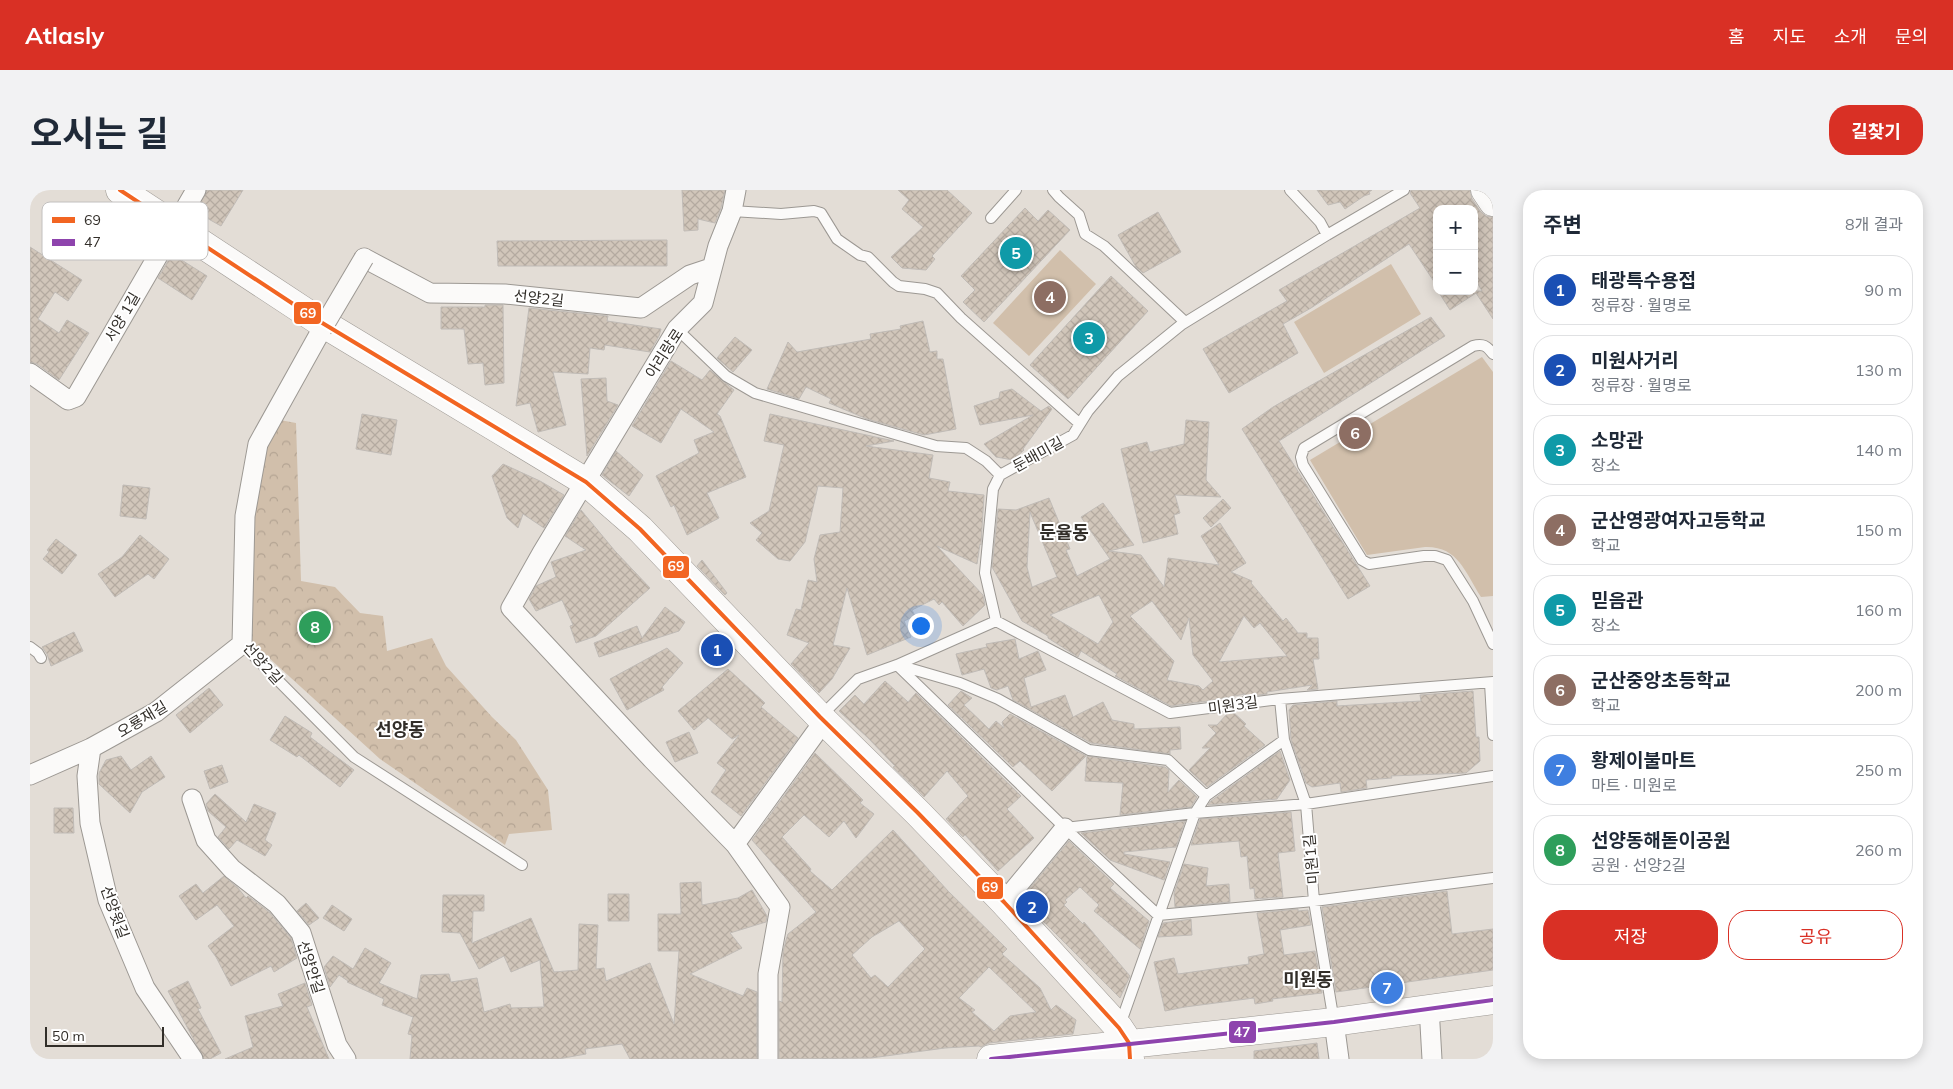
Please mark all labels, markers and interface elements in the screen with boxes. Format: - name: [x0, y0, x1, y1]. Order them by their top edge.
- text: Atlasly: [25, 20, 104, 50]
- text: 홈: [1728, 25, 1745, 48]
- text: 지도: [1773, 25, 1806, 48]
- text: 소개: [1834, 25, 1867, 48]
- text: 문의: [1895, 25, 1928, 48]
- button: 길찾기: [1829, 105, 1923, 155]
- text: 오시는 길: [30, 111, 168, 155]
- legend: [42, 202, 208, 260]
- map controls: [1433, 205, 1478, 295]
- button: +: [1433, 205, 1478, 250]
- text: 69: [84, 211, 101, 229]
- text: 주변: [1543, 211, 1582, 237]
- text: 8개 결과: [1845, 214, 1903, 234]
- text: 47: [84, 233, 101, 251]
- pin: 5: [1000, 234, 1032, 272]
- button: −: [1433, 250, 1478, 295]
- text: 태광특수용접: [1591, 268, 1696, 292]
- pin: 4: [1034, 278, 1066, 316]
- text: 1: [1555, 280, 1565, 300]
- text: 90 m: [1865, 280, 1902, 300]
- street label: 선양2길: [513, 286, 565, 310]
- street label: 서양 1길: [100, 289, 144, 345]
- text: 정류장 · 월명로: [1591, 295, 1691, 315]
- line badge: 69: [293, 301, 322, 325]
- text: 69: [300, 304, 316, 322]
- pin: 3: [1073, 319, 1105, 357]
- street label: 아리랑로: [641, 325, 687, 381]
- text: 미원사거리: [1591, 348, 1678, 372]
- text: 2: [1555, 360, 1565, 380]
- text: 130 m: [1855, 360, 1902, 380]
- text: 정류장 · 월명로: [1591, 375, 1691, 395]
- pin: 6: [1339, 414, 1371, 452]
- text: 소망관: [1591, 428, 1643, 452]
- street label: 둔배미길: [1009, 432, 1067, 476]
- text: 3: [1555, 440, 1565, 460]
- text: 140 m: [1855, 440, 1902, 460]
- text: 장소: [1591, 455, 1620, 475]
- text: 군산영광여자고등학교: [1591, 508, 1766, 532]
- text: 4: [1555, 520, 1565, 540]
- text: 150 m: [1855, 520, 1902, 540]
- district label: 둔율동: [1039, 521, 1089, 544]
- text: 학교: [1591, 535, 1620, 555]
- line badge: 69: [662, 555, 690, 579]
- text: 69: [668, 557, 684, 575]
- text: 믿음관: [1591, 588, 1643, 612]
- text: 5: [1555, 600, 1565, 620]
- text: 160 m: [1855, 600, 1902, 620]
- pin: 8: [299, 608, 331, 646]
- your location: [908, 613, 934, 639]
- text: 장소: [1591, 615, 1620, 635]
- pin: 1: [701, 631, 733, 669]
- street label: 선양2길: [239, 638, 287, 688]
- text: 군산중앙초등학교: [1591, 668, 1731, 692]
- text: 6: [1555, 680, 1565, 700]
- text: 200 m: [1855, 680, 1902, 700]
- street label: 미원3길: [1207, 692, 1259, 718]
- text: 학교: [1591, 695, 1620, 715]
- street label: 오룡재길: [113, 697, 171, 741]
- district label: 선양동: [375, 718, 425, 741]
- text: 황제이불마트: [1591, 748, 1696, 772]
- text: 7: [1555, 760, 1565, 780]
- text: 250 m: [1855, 760, 1902, 780]
- text: 마트 · 미원로: [1591, 775, 1677, 795]
- text: 선양동해돋이공원: [1591, 828, 1731, 852]
- street label: 미원1길: [1299, 833, 1323, 885]
- text: 8: [1555, 840, 1565, 860]
- text: 260 m: [1855, 840, 1902, 860]
- text: 공원 · 선양2길: [1591, 855, 1686, 875]
- line badge: 69: [976, 876, 1004, 900]
- text: 69: [982, 878, 998, 896]
- street label: 선양윗길: [97, 883, 133, 941]
- pin: 2: [1016, 888, 1048, 926]
- button: 저장: [1543, 910, 1718, 960]
- button: 공유: [1728, 910, 1903, 960]
- street label: 선양안길: [293, 938, 329, 996]
- district label: 미원동: [1283, 968, 1333, 991]
- pin: 7: [1371, 969, 1403, 1007]
- line badge: 47: [1228, 1020, 1257, 1044]
- text: 47: [1234, 1023, 1250, 1041]
- scale bar: [45, 1024, 164, 1047]
- text: 50 m: [52, 1027, 85, 1045]

